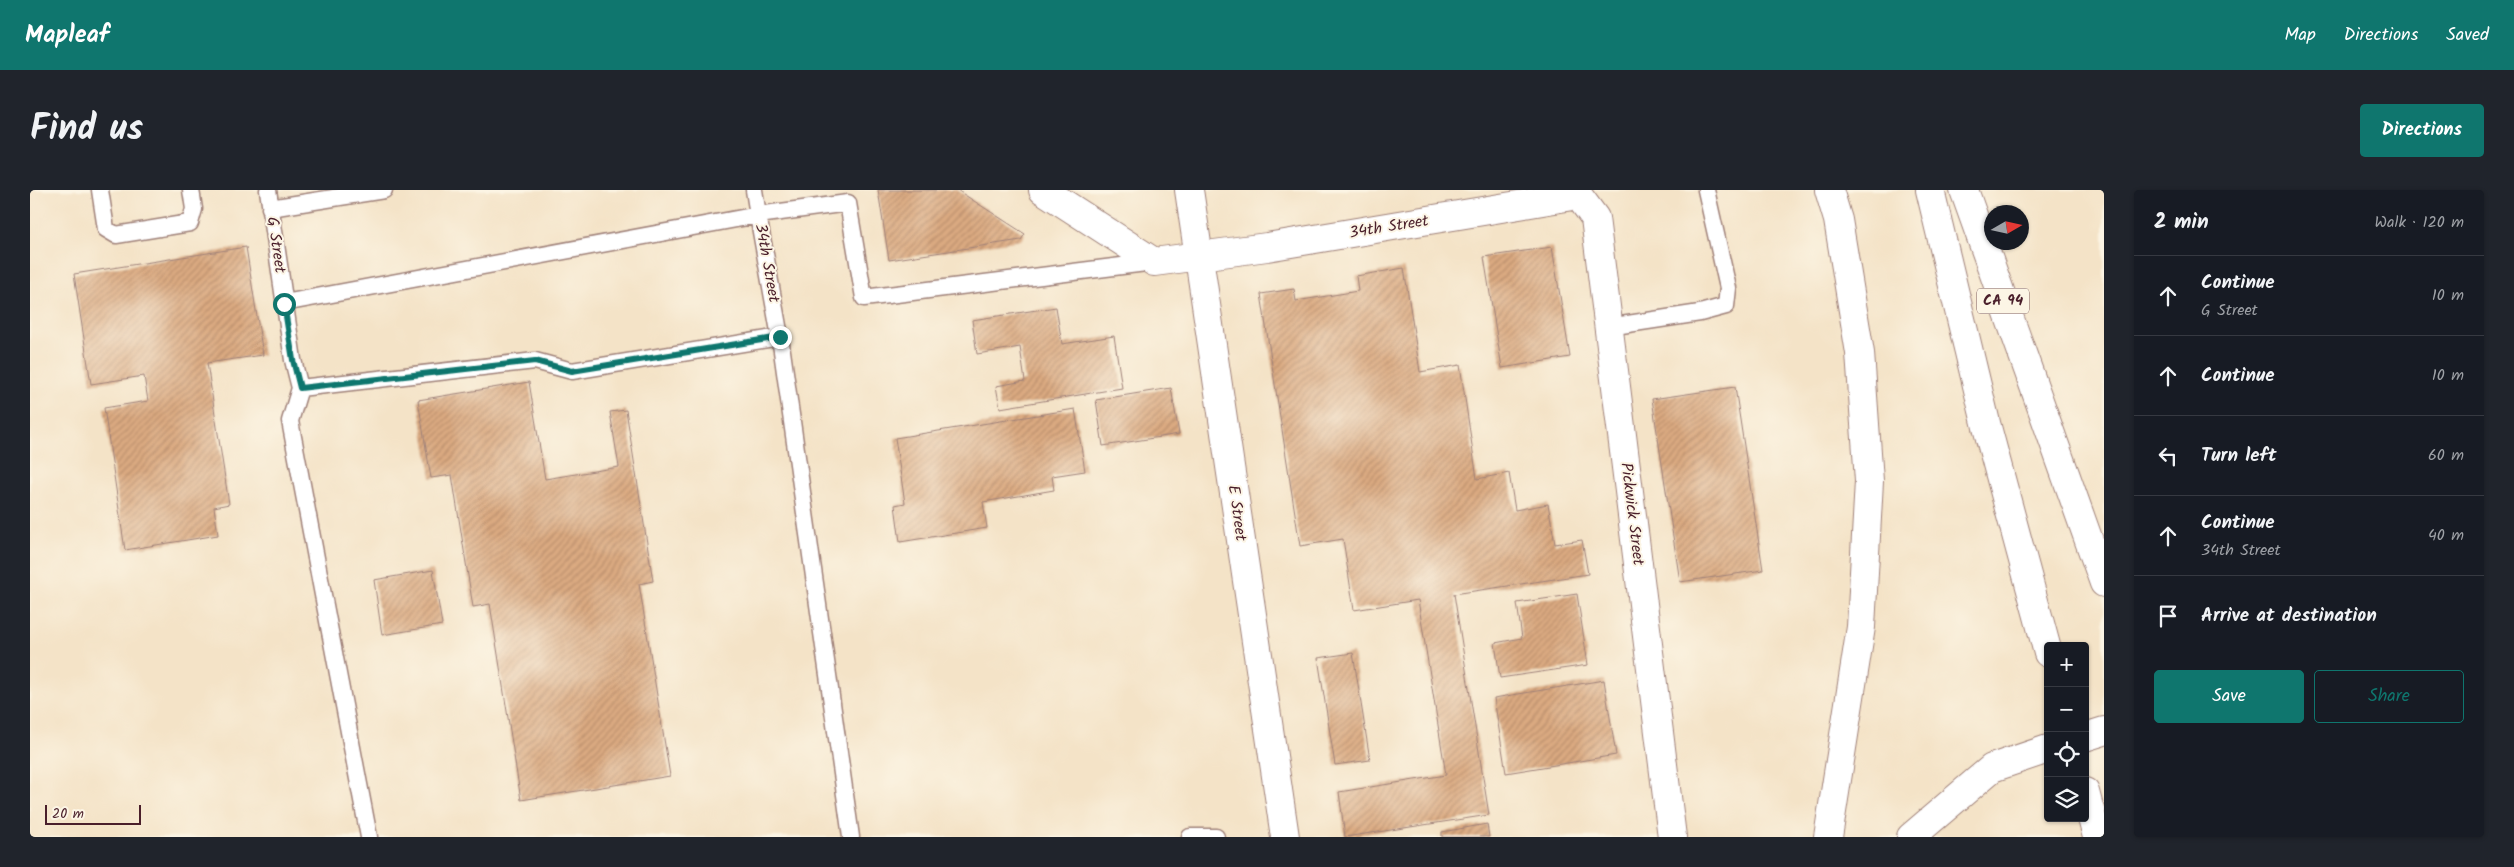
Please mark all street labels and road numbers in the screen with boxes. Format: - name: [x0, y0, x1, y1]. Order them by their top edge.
- street label: 34th Street: [1348, 208, 1431, 246]
- street label: G Street: [260, 215, 292, 276]
- street label: 34th Street: [748, 222, 786, 305]
- road number: CA 94: [1977, 288, 2029, 314]
- street label: Pickwick Street: [1613, 461, 1651, 568]
- street label: E Street: [1221, 483, 1253, 543]

